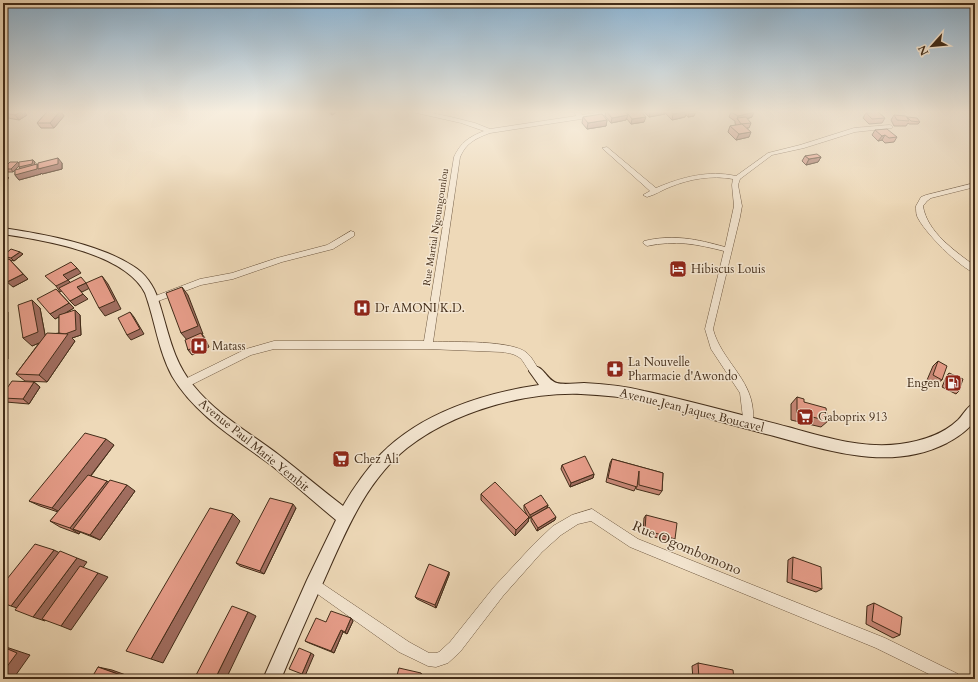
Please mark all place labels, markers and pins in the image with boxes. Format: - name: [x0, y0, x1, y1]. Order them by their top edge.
- hotel icon: Hibiscus Louis: [668, 259, 688, 279]
- place label: Hibiscus Louis: [691, 261, 765, 277]
- hospital icon: Dr AMONI K.D.: [352, 298, 372, 318]
- place label: Dr AMONI K.D.: [375, 300, 465, 316]
- hospital icon: Matass: [189, 336, 209, 356]
- place label: Matass: [212, 338, 246, 354]
- place label: La Nouvelle Pharmacie d'Awondo: [628, 354, 738, 384]
- pharmacy icon: La Nouvelle Pharmacie d'Awondo: [605, 359, 625, 379]
- fuel station icon: Engen: [943, 373, 963, 393]
- place label: Engen: [907, 375, 940, 391]
- supermarket icon: Gaboprix 913: [795, 407, 815, 427]
- place label: Gaboprix 913: [818, 409, 887, 425]
- supermarket icon: Chez Ali: [331, 449, 351, 469]
- place label: Chez Ali: [354, 451, 399, 467]

